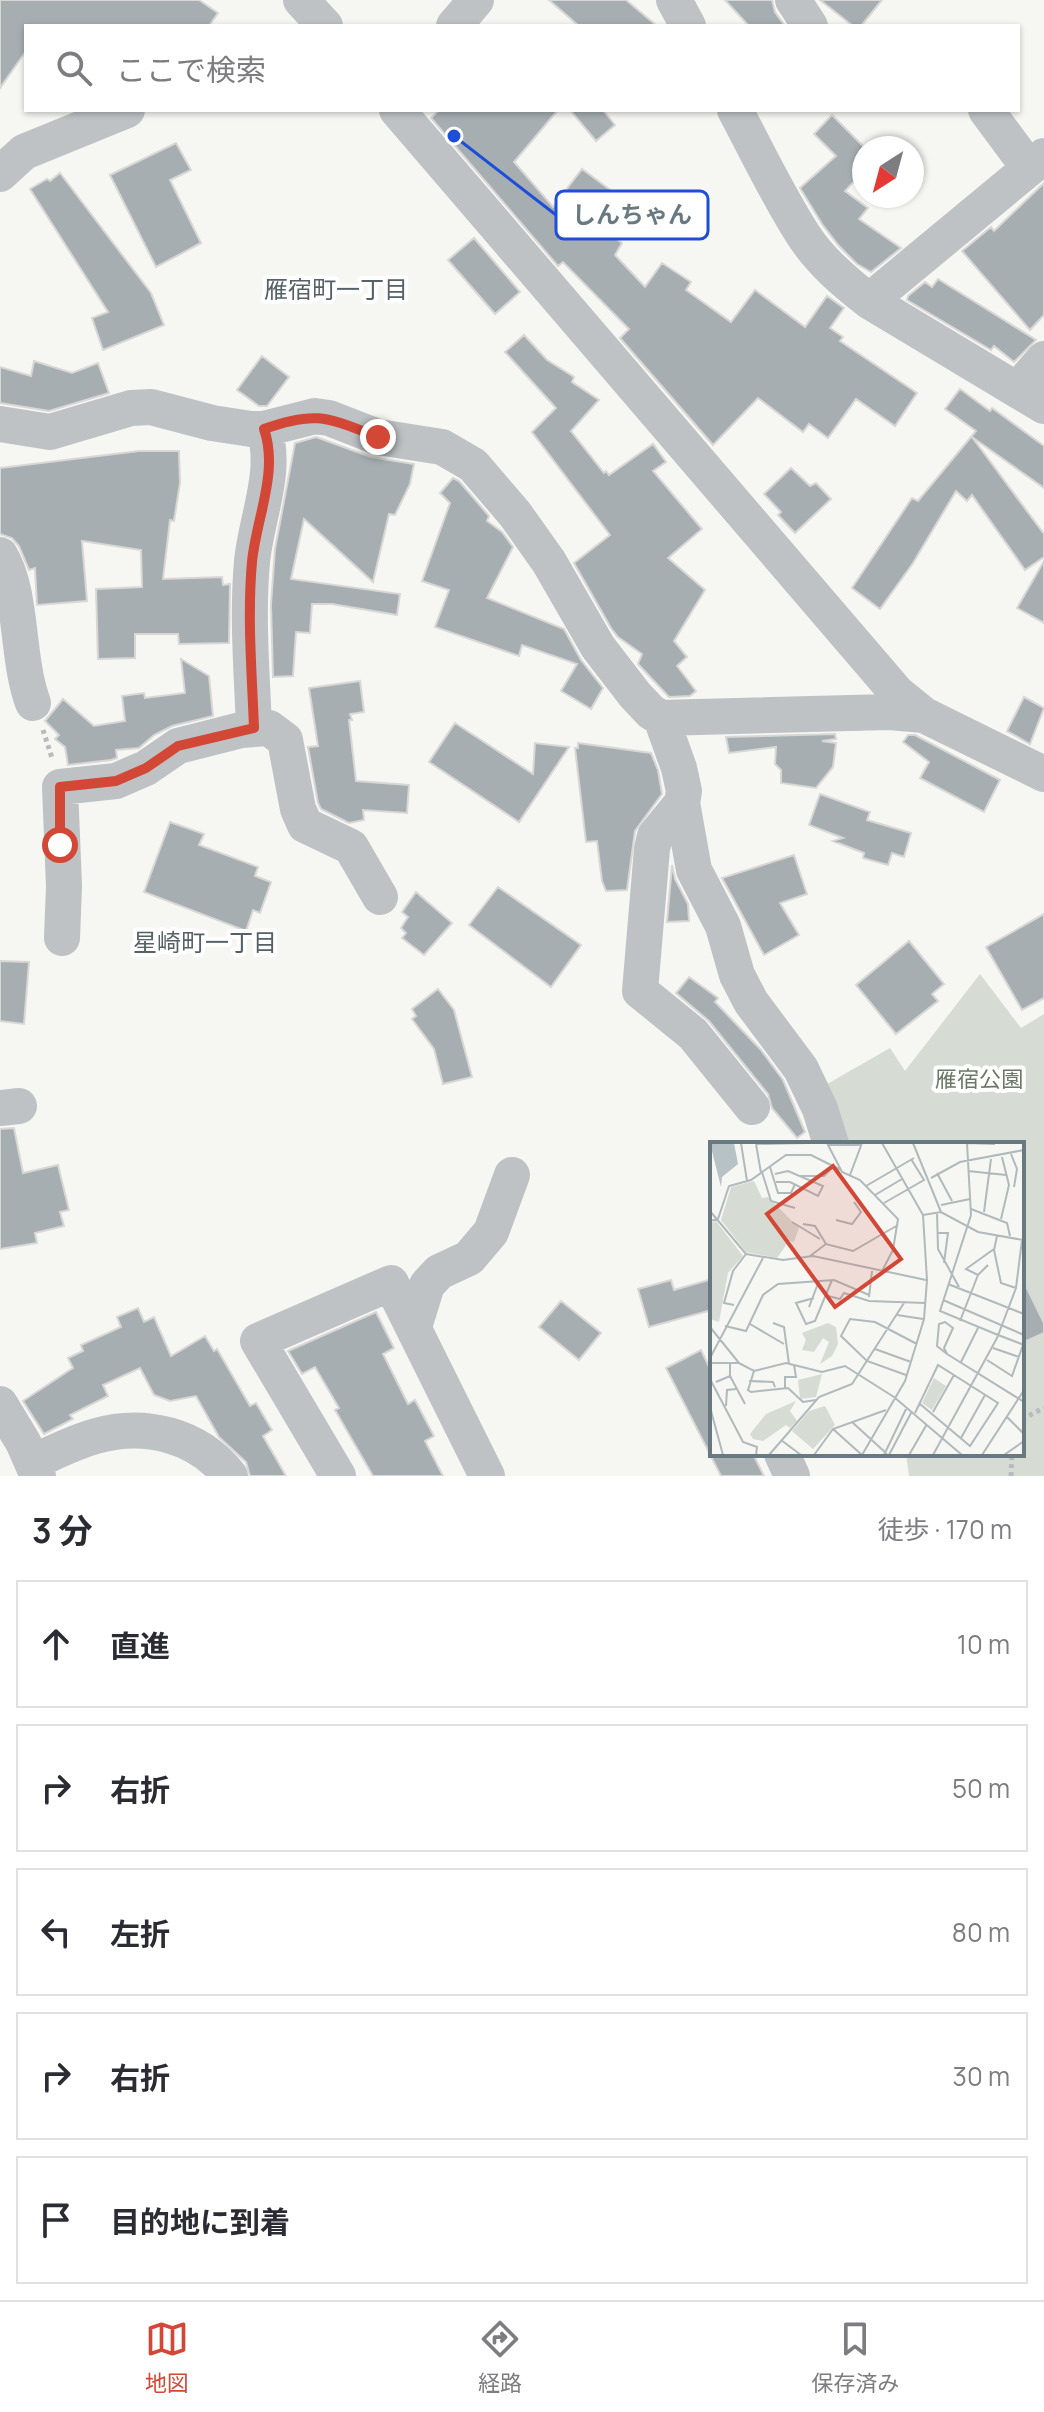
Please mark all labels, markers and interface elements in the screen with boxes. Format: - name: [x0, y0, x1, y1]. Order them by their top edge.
- search box: [24, 24, 1020, 112]
- icon: search: [52, 46, 96, 90]
- text: ここで検索: [116, 49, 266, 90]
- north arrow: [852, 136, 924, 208]
- callout: しんちゃん: [556, 191, 708, 239]
- text: しんちゃん: [572, 197, 692, 230]
- district label: 雁宿町一丁目: [264, 272, 408, 305]
- route end: [360, 419, 396, 455]
- route start: [42, 827, 78, 863]
- district label: 星崎町一丁目: [133, 925, 277, 958]
- park label: 雁宿公園: [935, 1064, 1023, 1094]
- inset map: [710, 1142, 1024, 1456]
- text: 3 分: [32, 1507, 93, 1553]
- text: 徒歩 · 170 m: [877, 1511, 1012, 1547]
- icon: ahead: [34, 1622, 78, 1666]
- text: 直進: [110, 1625, 170, 1666]
- text: 10 m: [957, 1626, 1010, 1662]
- icon: right: [34, 1766, 78, 1810]
- text: 右折: [110, 1769, 170, 1810]
- text: 50 m: [952, 1770, 1010, 1806]
- icon: left: [34, 1910, 78, 1954]
- text: 左折: [110, 1913, 170, 1954]
- text: 80 m: [952, 1914, 1010, 1950]
- icon: right: [34, 2054, 78, 2098]
- text: 右折: [110, 2057, 170, 2098]
- text: 30 m: [953, 2058, 1010, 2094]
- icon: arrive: [34, 2198, 78, 2242]
- text: 目的地に到着: [110, 2201, 290, 2242]
- tab: 地図: [145, 2317, 189, 2398]
- tab: 経路: [478, 2317, 522, 2398]
- tab: 保存済み: [811, 2317, 899, 2398]

